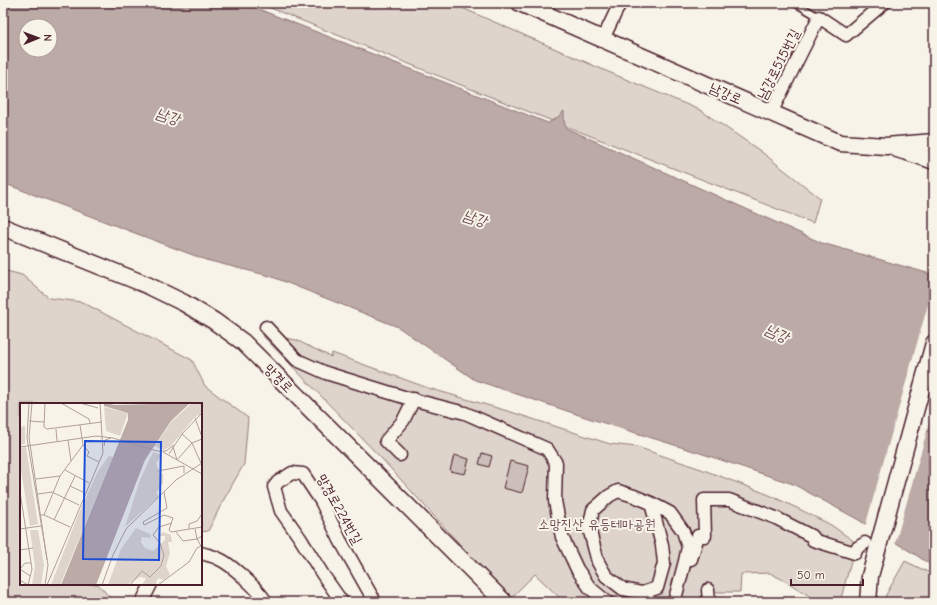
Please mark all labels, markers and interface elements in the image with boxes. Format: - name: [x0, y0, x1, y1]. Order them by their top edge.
- north arrow: [18, 18, 58, 58]
- street label: 남강로515번길: [753, 25, 804, 102]
- text: N: [41, 34, 54, 42]
- street label: 남강로: [707, 79, 745, 108]
- water label: 남강: [154, 104, 184, 129]
- water label: 남강: [461, 206, 491, 231]
- water label: 남강: [762, 320, 793, 347]
- street label: 망경로: [261, 360, 297, 396]
- inset map: [20, 403, 202, 585]
- street label: 망경로224번길: [313, 471, 366, 548]
- park label: 소망진산 유등테마공원: [538, 516, 656, 533]
- scale bar: [791, 561, 863, 587]
- text: 50 m: [797, 568, 825, 582]

